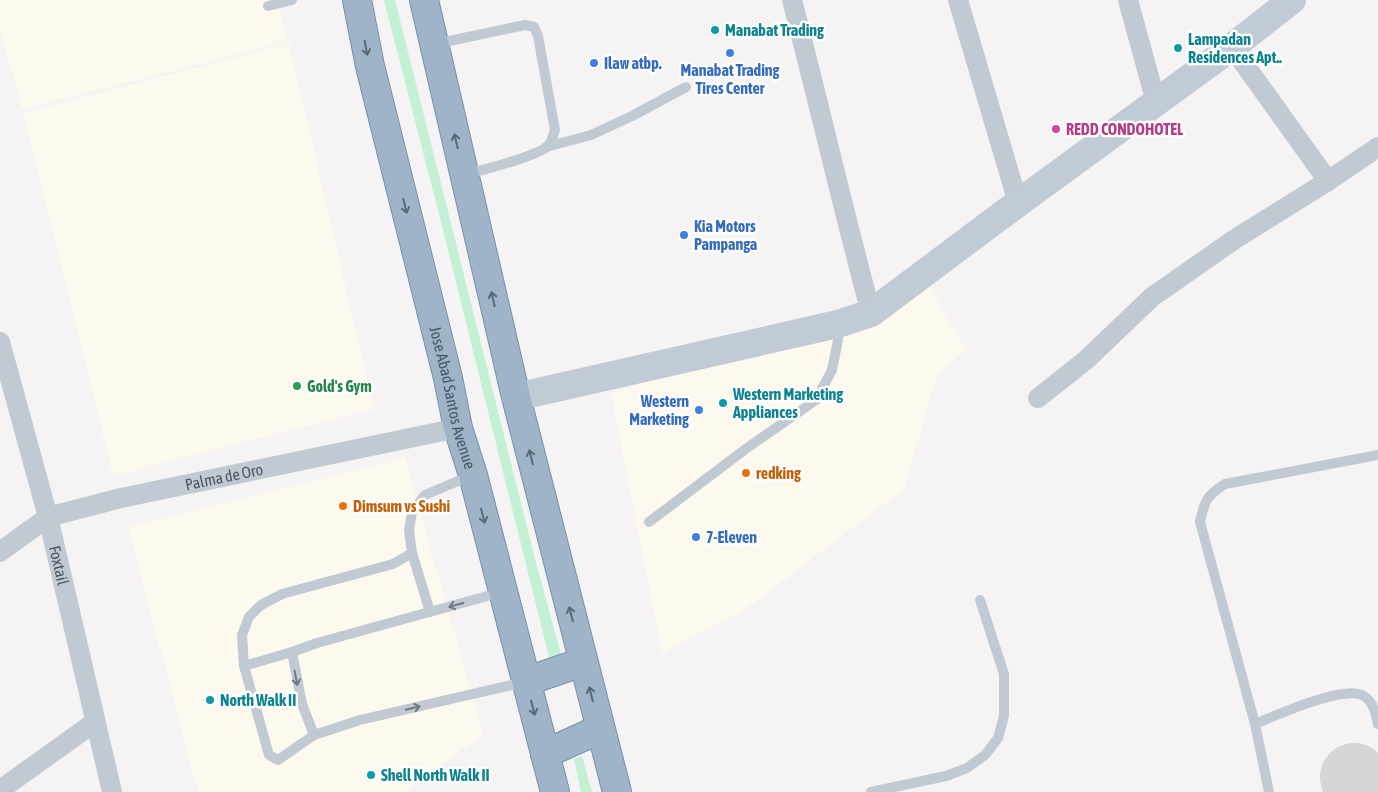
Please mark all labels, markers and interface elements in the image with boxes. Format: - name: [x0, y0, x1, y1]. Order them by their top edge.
- place label: Manabat Trading: [725, 21, 824, 39]
- marker: Manabat Trading: [709, 24, 721, 36]
- place label: Lampadan Residences Apt..: [1188, 30, 1282, 66]
- one-way arrow: [362, 40, 372, 56]
- marker: Lampadan Residences Apt..: [1172, 42, 1184, 54]
- marker: Manabat Trading Tires Center: [724, 47, 736, 59]
- place label: Ilaw atbp.: [604, 54, 662, 72]
- marker: Ilaw atbp.: [588, 57, 600, 69]
- place label: Manabat Trading Tires Center: [681, 61, 780, 97]
- place label: REDD CONDOHOTEL: [1066, 120, 1184, 138]
- marker: REDD CONDOHOTEL: [1050, 123, 1062, 135]
- one-way arrow: [451, 133, 460, 149]
- one-way arrow: [400, 197, 410, 213]
- place label: Kia Motors Pampanga: [694, 217, 757, 253]
- marker: Kia Motors Pampanga: [678, 229, 690, 241]
- one-way arrow: [488, 291, 497, 307]
- street label: Jose Abad Santos Avenue: [426, 324, 479, 471]
- place label: Gold's Gym: [307, 377, 372, 395]
- marker: Gold's Gym: [291, 380, 303, 392]
- place label: Western Marketing Appliances: [732, 385, 843, 421]
- place label: Western Marketing: [629, 392, 689, 428]
- marker: Western Marketing Appliances: [717, 397, 729, 409]
- marker: Western Marketing: [693, 404, 705, 416]
- one-way arrow: [526, 449, 535, 465]
- street label: Palma de Oro: [183, 460, 265, 493]
- place label: redking: [756, 464, 801, 482]
- marker: redking: [740, 467, 752, 479]
- place label: Dimsum vs Sushi: [353, 497, 451, 515]
- marker: Dimsum vs Sushi: [337, 500, 349, 512]
- one-way arrow: [479, 507, 489, 523]
- place label: 7-Eleven: [706, 528, 757, 546]
- marker: 7-Eleven: [690, 531, 702, 543]
- street label: Foxtail: [46, 544, 73, 587]
- one-way arrow: [449, 601, 465, 610]
- one-way arrow: [566, 607, 575, 623]
- one-way arrow: [292, 670, 302, 686]
- one-way arrow: [586, 687, 595, 703]
- place label: North Walk II: [220, 691, 296, 709]
- marker: North Walk II: [204, 694, 216, 706]
- one-way arrow: [529, 699, 539, 715]
- one-way arrow: [404, 703, 420, 713]
- place label: Shell North Walk II: [381, 766, 490, 784]
- marker: Shell North Walk II: [365, 769, 377, 781]

